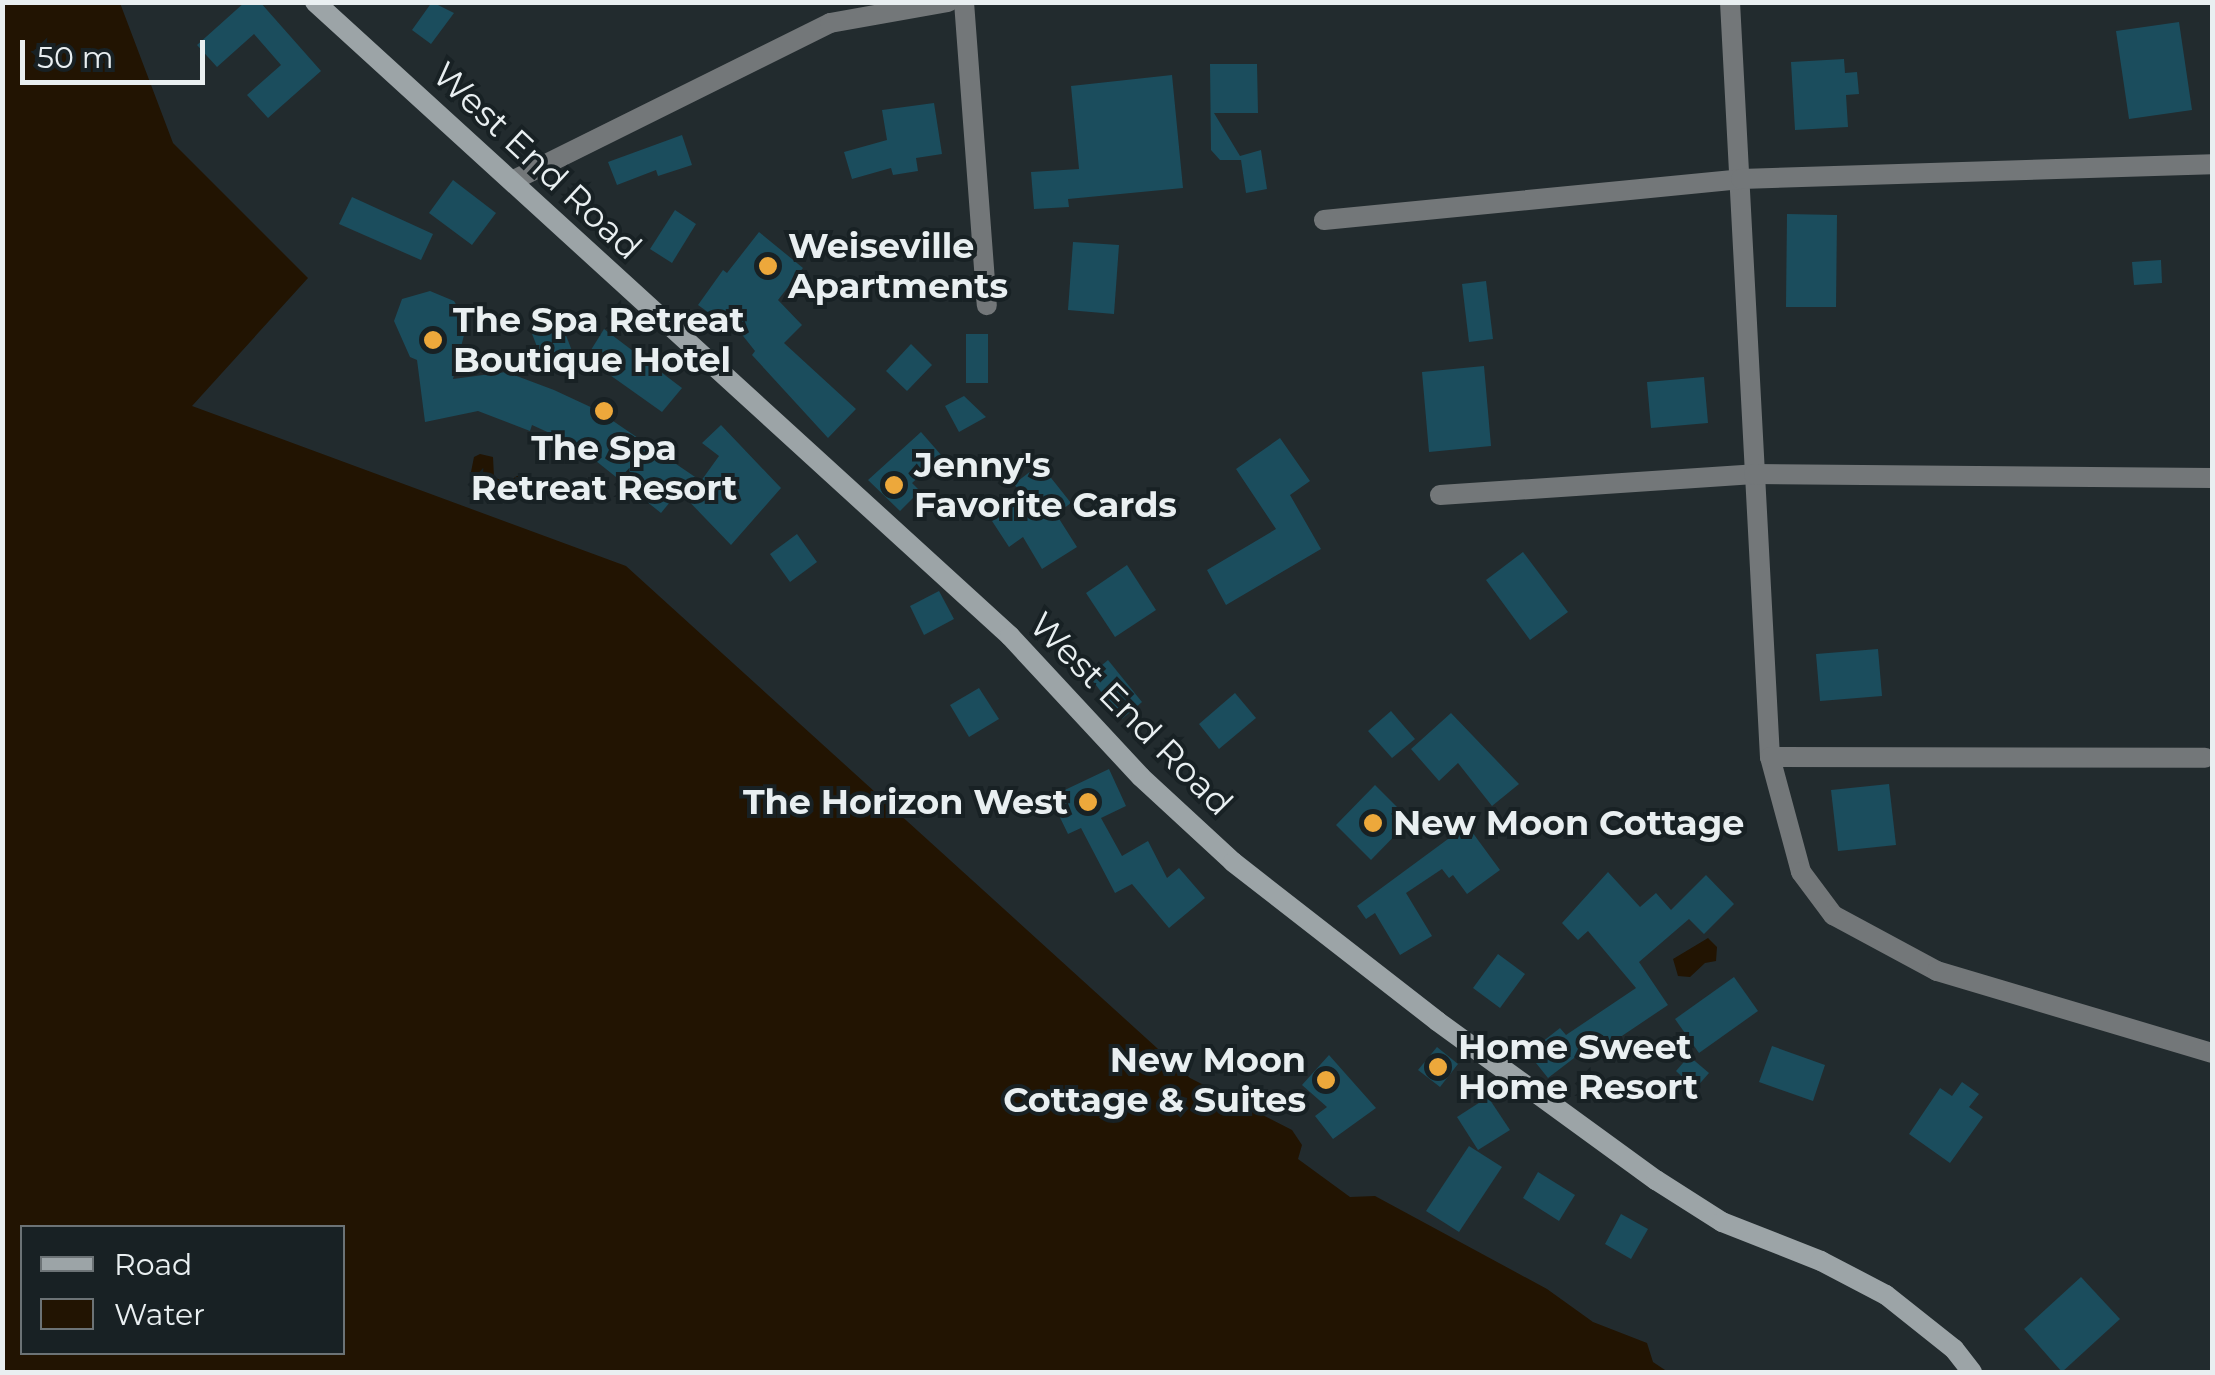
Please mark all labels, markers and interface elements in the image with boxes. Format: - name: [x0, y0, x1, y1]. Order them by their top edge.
- scale bar: [25, 20, 210, 82]
- text: 50 m: [37, 39, 114, 76]
- street label: West End Road: [424, 54, 650, 268]
- place label: Weiseville Apartments: [788, 225, 1008, 307]
- marker: Weiseville Apartments: [757, 255, 779, 277]
- place label: The Spa Retreat Boutique Hotel: [453, 299, 745, 381]
- marker: The Spa Retreat Boutique Hotel: [422, 329, 444, 351]
- marker: The Spa Retreat Resort: [593, 400, 615, 422]
- place label: The Spa Retreat Resort: [471, 427, 737, 509]
- place label: Jenny's Favorite Cards: [914, 444, 1177, 526]
- marker: Jenny's Favorite Cards: [883, 474, 905, 496]
- street label: West End Road: [1021, 604, 1241, 824]
- place label: The Horizon West: [743, 781, 1068, 823]
- marker: The Horizon West: [1077, 791, 1099, 813]
- place label: New Moon Cottage: [1393, 802, 1744, 844]
- marker: New Moon Cottage: [1362, 812, 1384, 834]
- place label: Home Sweet Home Resort: [1458, 1026, 1698, 1108]
- place label: New Moon Cottage & Suites: [1003, 1039, 1306, 1121]
- marker: Home Sweet Home Resort: [1427, 1056, 1449, 1078]
- marker: New Moon Cottage & Suites: [1315, 1069, 1337, 1091]
- legend: [20, 1225, 345, 1355]
- text: Road: [114, 1246, 192, 1283]
- text: Water: [114, 1296, 205, 1333]

